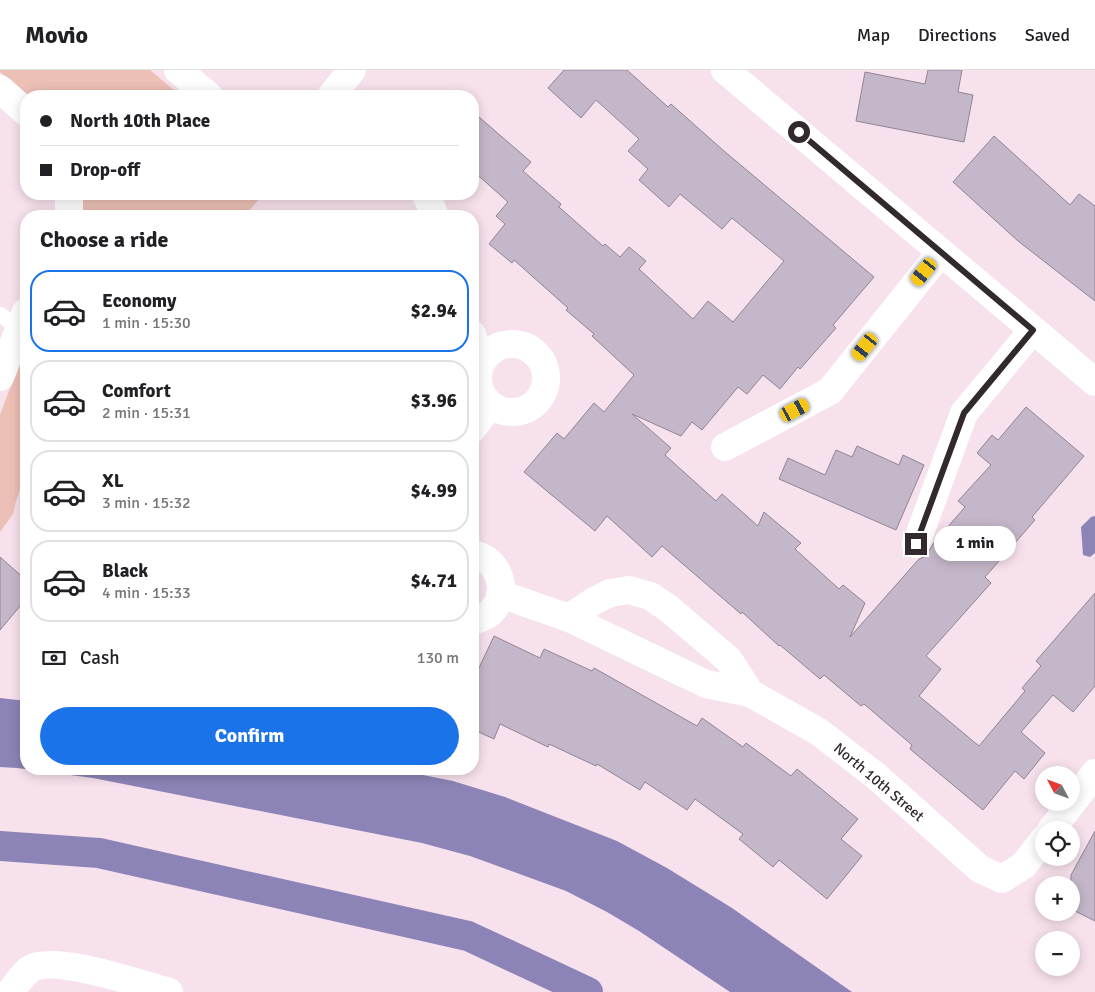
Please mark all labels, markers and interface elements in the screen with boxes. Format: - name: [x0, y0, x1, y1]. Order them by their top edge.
- text: Movio: [25, 20, 88, 50]
- text: Map: [857, 24, 890, 46]
- text: Directions: [918, 24, 997, 46]
- text: Saved: [1025, 24, 1070, 46]
- text: North 10th Place: [70, 109, 210, 133]
- route start: [788, 121, 810, 143]
- text: Drop-off: [70, 158, 140, 182]
- text: Choose a ride: [40, 226, 168, 253]
- car: [908, 256, 939, 288]
- icon: car: [42, 289, 87, 334]
- text: Economy: [102, 289, 176, 313]
- text: $2.94: [411, 299, 457, 323]
- text: 1 min · 15:30: [102, 313, 191, 333]
- car: [849, 331, 880, 363]
- icon: car: [42, 379, 87, 424]
- text: Comfort: [102, 379, 171, 403]
- text: $3.96: [411, 389, 457, 413]
- car: [778, 396, 811, 424]
- text: 2 min · 15:31: [102, 403, 191, 423]
- icon: car: [42, 469, 87, 514]
- text: XL: [102, 469, 124, 493]
- text: $4.99: [411, 479, 457, 503]
- text: 3 min · 15:32: [102, 493, 191, 513]
- callout: 1 min: [934, 526, 1016, 562]
- route end: [905, 533, 927, 555]
- text: 1 min: [956, 533, 994, 553]
- icon: car: [42, 559, 87, 604]
- text: Black: [102, 559, 148, 583]
- text: $4.71: [411, 569, 457, 593]
- text: 4 min · 15:33: [102, 583, 191, 603]
- icon: cash: [40, 644, 68, 672]
- text: Cash: [80, 646, 120, 670]
- text: 130 m: [417, 648, 459, 668]
- button: Confirm: [40, 707, 459, 765]
- street label: North 10th Street: [830, 739, 928, 825]
- north arrow: [1035, 766, 1080, 811]
- map controls: [1035, 766, 1080, 976]
- button: locate: [1035, 821, 1080, 866]
- button: +: [1035, 876, 1080, 921]
- button: −: [1035, 931, 1080, 976]

